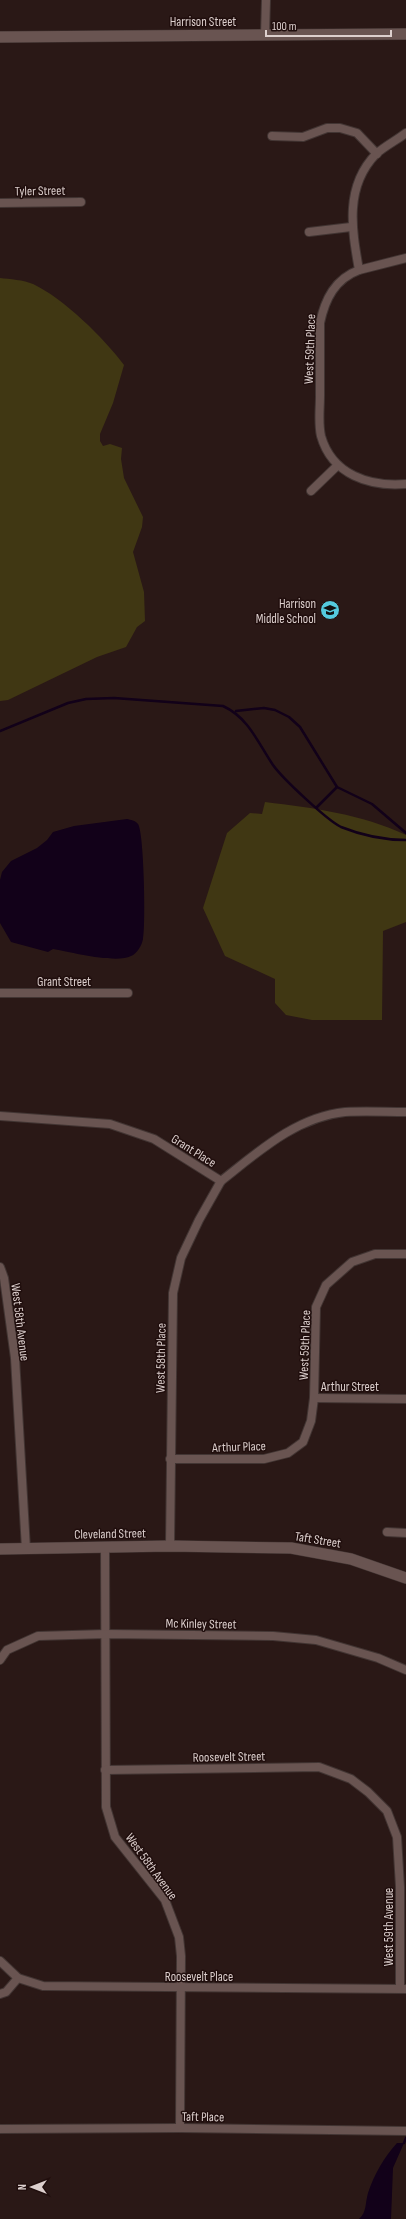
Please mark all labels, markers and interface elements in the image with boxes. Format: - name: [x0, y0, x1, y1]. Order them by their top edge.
- scale bar: [266, 12, 391, 38]
- street label: Harrison Street: [170, 14, 236, 30]
- text: 100 m: [272, 19, 297, 34]
- street label: Tyler Street: [15, 183, 66, 199]
- street label: West 59th Place: [301, 314, 319, 384]
- place label: Harrison Middle School: [256, 596, 316, 627]
- school or university icon: Harrison Middle School: [319, 599, 341, 621]
- street label: Grant Street: [37, 974, 91, 990]
- street label: Grant Place: [168, 1131, 219, 1171]
- street label: West 58th Avenue: [7, 1282, 33, 1362]
- street label: West 59th Place: [296, 1310, 314, 1380]
- street label: West 58th Place: [152, 1323, 170, 1393]
- street label: Arthur Street: [320, 1379, 379, 1395]
- street label: Arthur Place: [211, 1438, 266, 1456]
- street label: Cleveland Street: [74, 1525, 146, 1543]
- street label: Taft Street: [294, 1528, 342, 1552]
- street label: Mc Kinley Street: [165, 1615, 237, 1633]
- street label: Roosevelt Street: [193, 1748, 265, 1766]
- street label: West 58th Avenue: [122, 1830, 181, 1903]
- street label: West 59th Avenue: [381, 1888, 397, 1966]
- street label: Roosevelt Place: [165, 1969, 233, 1985]
- street label: Taft Place: [182, 2109, 224, 2125]
- north arrow: [12, 2167, 52, 2207]
- text: N: [16, 2184, 29, 2190]

